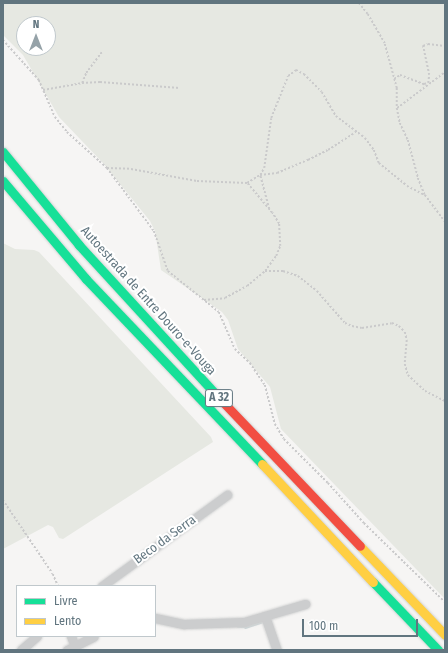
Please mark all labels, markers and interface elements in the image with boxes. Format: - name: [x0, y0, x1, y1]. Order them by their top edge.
- north arrow: [16, 16, 56, 56]
- text: N: [33, 18, 39, 31]
- street label: Autoestrada de Entre Douro-e-Vouga: [77, 223, 219, 379]
- road number: A 32: [204, 388, 234, 408]
- street label: Beco da Serra: [131, 512, 199, 568]
- legend: [16, 585, 156, 637]
- text: Livre: [54, 594, 77, 608]
- scale bar: [304, 611, 420, 637]
- text: Lento: [54, 614, 81, 628]
- text: 100 m: [309, 619, 338, 633]

